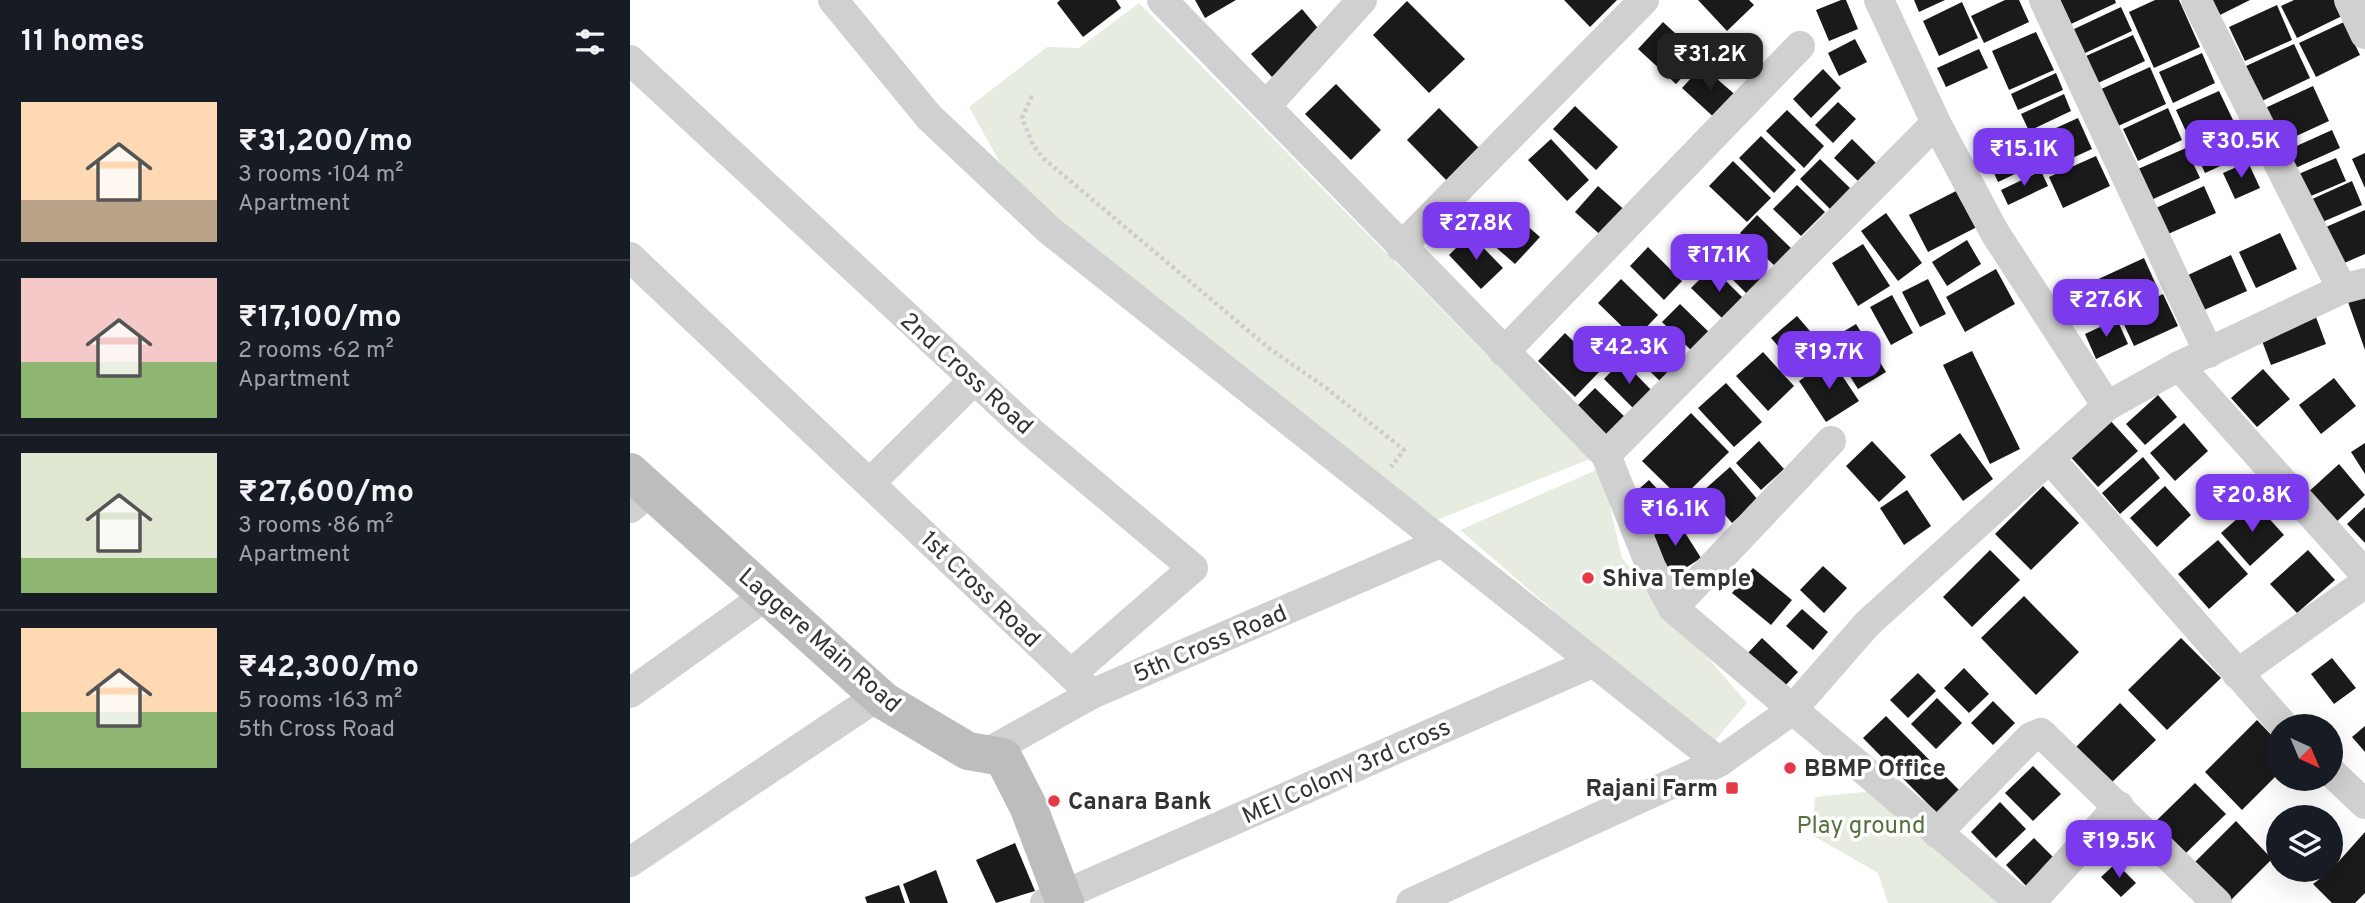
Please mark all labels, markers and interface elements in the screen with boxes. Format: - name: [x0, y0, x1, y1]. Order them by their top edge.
- icon: filters: [571, 23, 609, 61]
- text: 11 homes: [21, 24, 145, 61]
- pin: ₹31.2K: [1653, 34, 1767, 93]
- text: ₹31.2K: [1673, 41, 1747, 70]
- pin: ₹30.5K: [2184, 120, 2298, 180]
- text: ₹31,200/mo: [238, 124, 412, 161]
- pin: ₹15.1K: [1967, 128, 2081, 188]
- text: ₹30.5K: [2201, 128, 2281, 157]
- icon: home: [77, 130, 161, 214]
- text: ₹15.1K: [1989, 136, 2059, 165]
- text: 3 rooms · 104 m²: [238, 161, 403, 190]
- text: Apartment: [238, 190, 350, 219]
- pin: ₹27.8K: [1419, 202, 1533, 262]
- text: ₹27.8K: [1439, 210, 1513, 239]
- pin: ₹17.1K: [1662, 234, 1776, 294]
- text: ₹17.1K: [1687, 242, 1751, 271]
- pin: ₹27.6K: [2049, 280, 2163, 339]
- text: ₹27.6K: [2069, 287, 2143, 316]
- text: ₹17,100/mo: [238, 300, 401, 337]
- icon: home: [77, 306, 161, 390]
- street label: 2nd Cross Road: [893, 307, 1038, 442]
- pin: ₹42.3K: [1572, 326, 1686, 386]
- pin: ₹19.7K: [1772, 332, 1886, 391]
- text: ₹42.3K: [1589, 334, 1669, 363]
- text: 2 rooms · 62 m²: [238, 337, 394, 366]
- text: ₹19.7K: [1794, 339, 1864, 368]
- text: Apartment: [238, 366, 350, 395]
- text: ₹27,600/mo: [238, 475, 414, 512]
- pin: ₹20.8K: [2195, 475, 2309, 534]
- icon: home: [77, 481, 161, 565]
- text: ₹20.8K: [2212, 482, 2292, 511]
- pin: ₹16.1K: [1618, 489, 1732, 548]
- text: ₹16.1K: [1640, 496, 1710, 525]
- text: 3 rooms · 86 m²: [238, 512, 394, 541]
- street label: 1st Cross Road: [913, 526, 1046, 655]
- text: Apartment: [238, 541, 350, 570]
- street label: Laggere Main Road: [731, 563, 906, 720]
- place label: Shiva Temple: [1602, 565, 1751, 595]
- marker: Shiva Temple: [1580, 570, 1596, 586]
- street label: 5th Cross Road: [1130, 599, 1292, 691]
- text: ₹42,300/mo: [238, 650, 419, 687]
- icon: home: [77, 656, 161, 740]
- text: 5 rooms · 163 m²: [238, 687, 402, 716]
- street label: MEI Colony 3rd cross: [1238, 713, 1456, 832]
- north arrow: [2266, 714, 2343, 791]
- map controls: [2266, 714, 2343, 882]
- text: 5th Cross Road: [238, 716, 395, 745]
- place label: BBMP Office: [1804, 755, 1946, 785]
- marker: BBMP Office: [1782, 760, 1798, 776]
- place label: Rajani Farm: [1585, 775, 1718, 805]
- marker: Rajani Farm: [1724, 780, 1740, 796]
- place label: Canara Bank: [1068, 788, 1212, 818]
- marker: Canara Bank: [1046, 793, 1062, 809]
- button: layers: [2266, 805, 2343, 882]
- park label: Play ground: [1796, 812, 1926, 842]
- pin: ₹19.5K: [2062, 820, 2176, 880]
- text: ₹19.5K: [2082, 828, 2156, 857]

